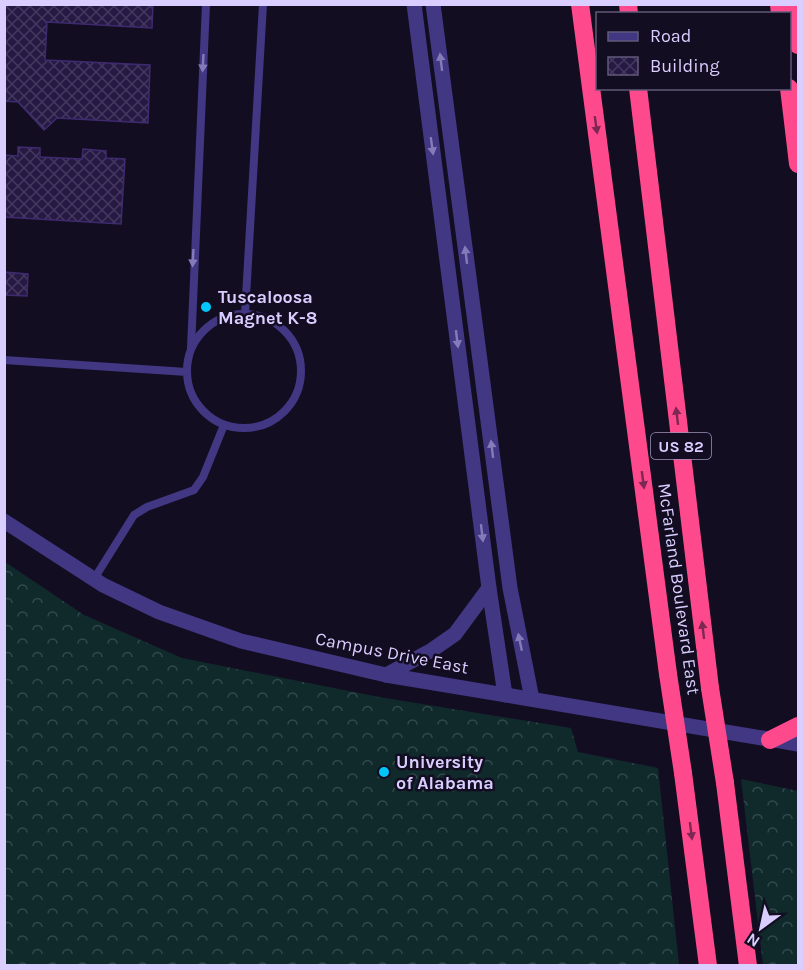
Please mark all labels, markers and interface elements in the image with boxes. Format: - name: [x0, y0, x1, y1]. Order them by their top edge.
- legend: [596, 12, 791, 90]
- text: Road: [650, 25, 691, 47]
- one-way arrow: [199, 53, 208, 72]
- one-way arrow: [436, 53, 446, 72]
- text: Building: [650, 55, 720, 77]
- one-way arrow: [591, 116, 600, 135]
- one-way arrow: [428, 136, 437, 155]
- one-way arrow: [462, 246, 471, 265]
- one-way arrow: [189, 248, 198, 267]
- place label: Tuscaloosa Magnet K-8: [218, 286, 317, 329]
- marker: Tuscaloosa Magnet K-8: [199, 300, 213, 314]
- one-way arrow: [453, 330, 462, 349]
- one-way arrow: [673, 406, 682, 425]
- road number: US 82: [651, 433, 711, 459]
- one-way arrow: [487, 439, 496, 458]
- one-way arrow: [638, 470, 647, 489]
- street label: McFarland Boulevard East: [653, 482, 705, 697]
- one-way arrow: [477, 523, 487, 542]
- one-way arrow: [699, 620, 708, 639]
- street label: Campus Drive East: [314, 627, 471, 679]
- one-way arrow: [515, 632, 524, 651]
- place label: University of Alabama: [396, 751, 494, 794]
- marker: University of Alabama: [377, 765, 391, 779]
- one-way arrow: [686, 822, 696, 841]
- north arrow: [731, 898, 791, 958]
- text: N: [743, 929, 763, 951]

